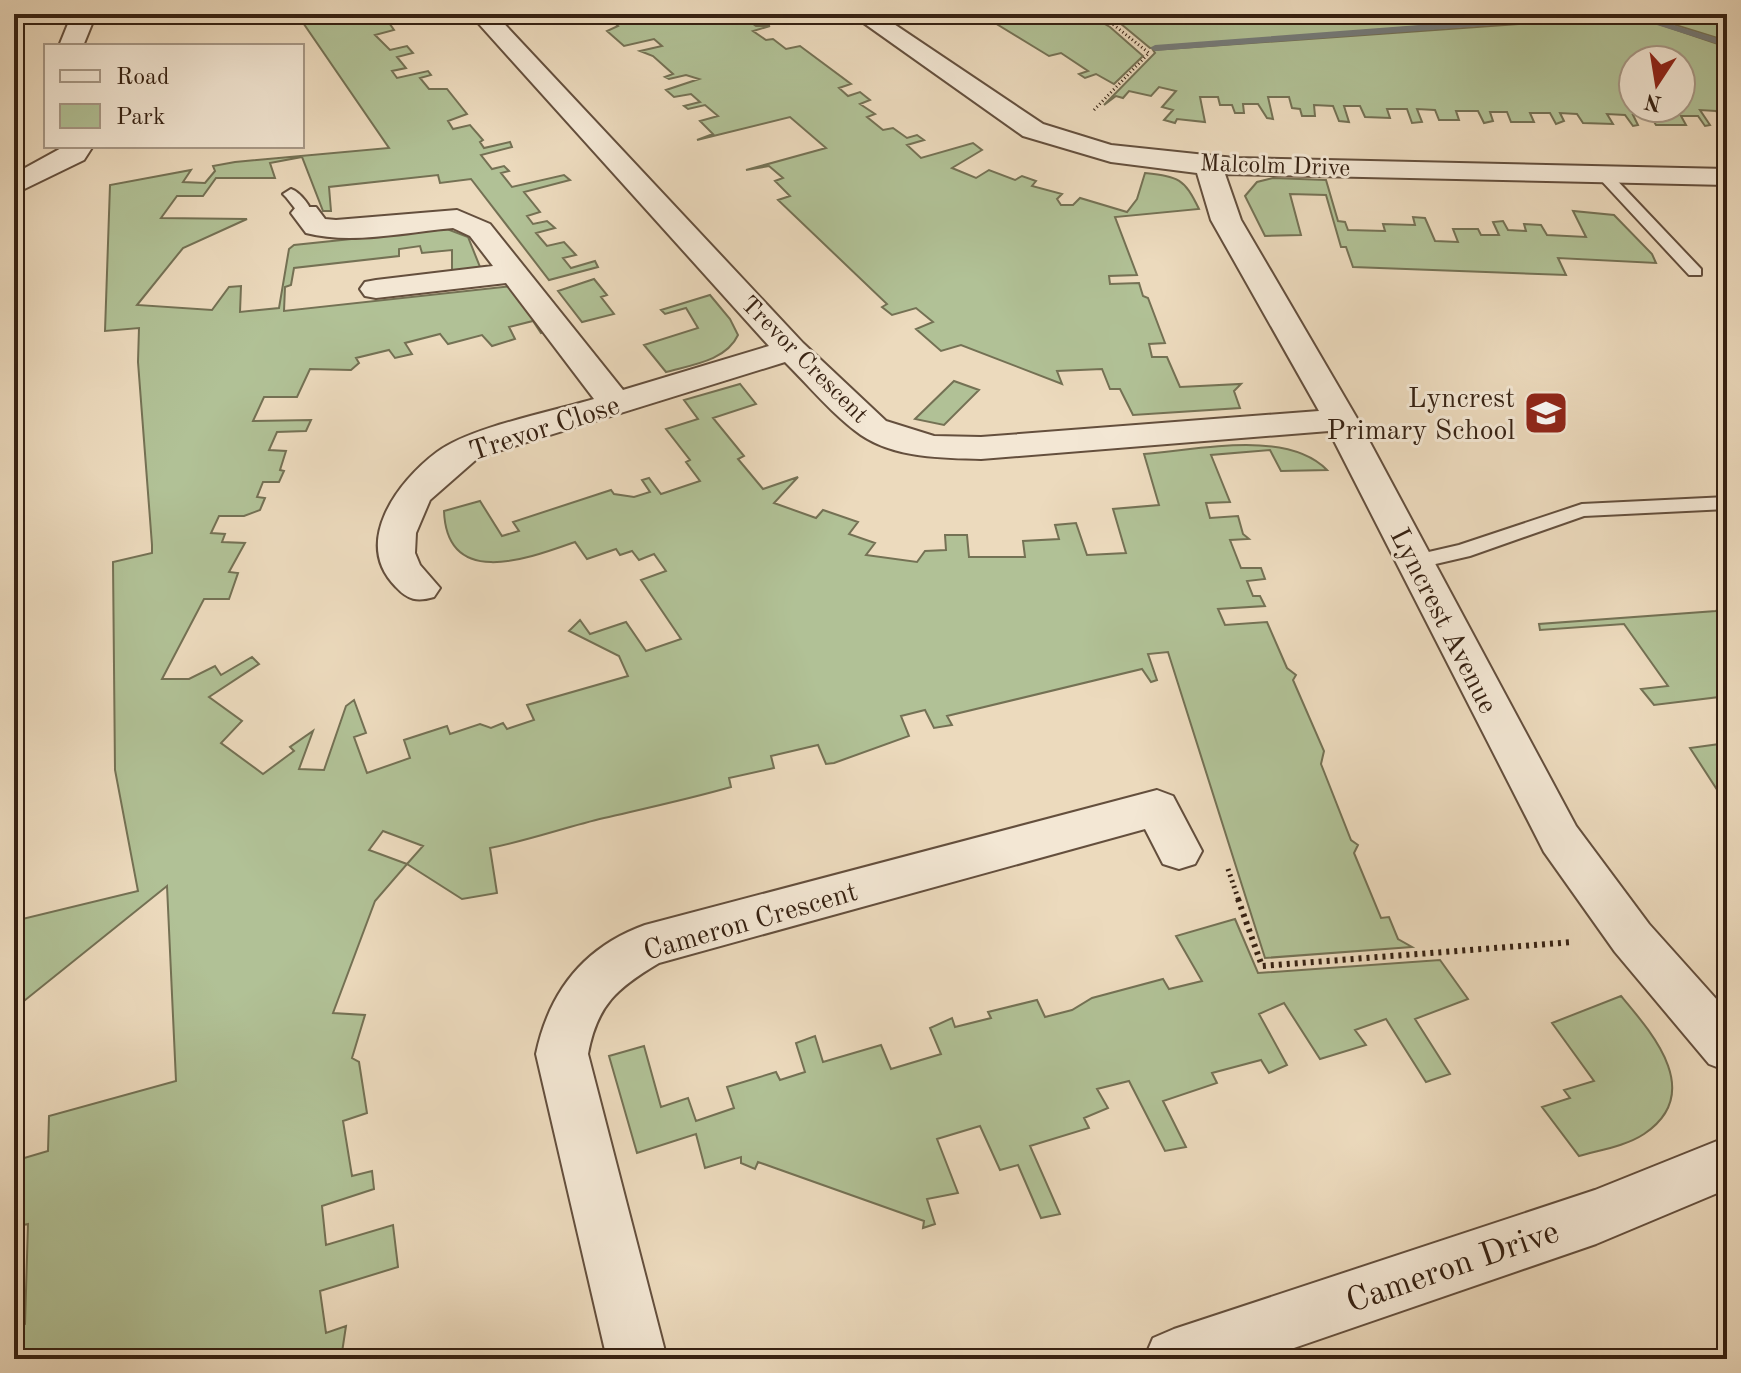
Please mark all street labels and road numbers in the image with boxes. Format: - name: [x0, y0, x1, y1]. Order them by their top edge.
- street label: Malcolm Drive: [1199, 152, 1351, 182]
- street label: Trevor Crescent: [736, 292, 872, 428]
- street label: Trevor Close: [466, 392, 624, 467]
- street label: Lyncrest Avenue: [1384, 524, 1501, 719]
- street label: Cameron Crescent: [641, 879, 861, 967]
- street label: Cameron Drive: [1342, 1216, 1564, 1320]

